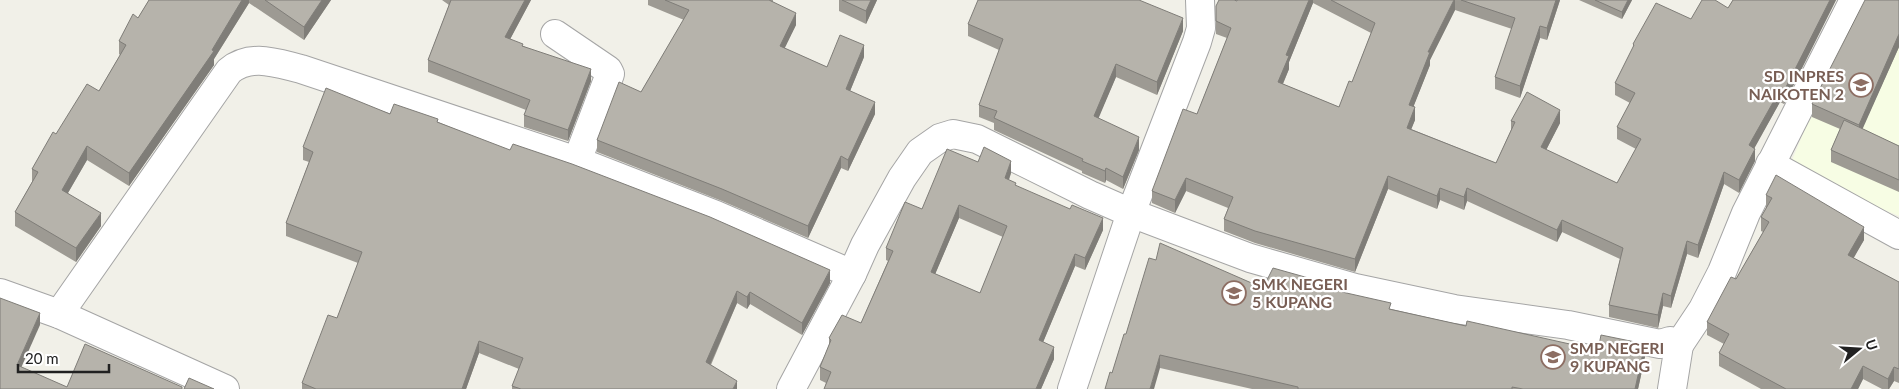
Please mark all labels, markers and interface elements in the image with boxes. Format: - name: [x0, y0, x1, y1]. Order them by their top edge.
- place label: SD INPRES NAIKOTEN 2: [1749, 66, 1844, 103]
- school or university icon: SD INPRES NAIKOTEN 2: [1848, 72, 1874, 98]
- place label: SMK NEGERI 5 KUPANG: [1252, 274, 1348, 311]
- school or university icon: SMK NEGERI 5 KUPANG: [1221, 280, 1247, 306]
- north arrow: [1834, 324, 1884, 374]
- text: U: [1862, 337, 1882, 352]
- place label: SMP NEGERI 9 KUPANG: [1570, 338, 1664, 375]
- scale bar: [18, 342, 109, 374]
- school or university icon: SMP NEGERI 9 KUPANG: [1540, 344, 1566, 370]
- text: 20 m: [25, 349, 59, 367]

